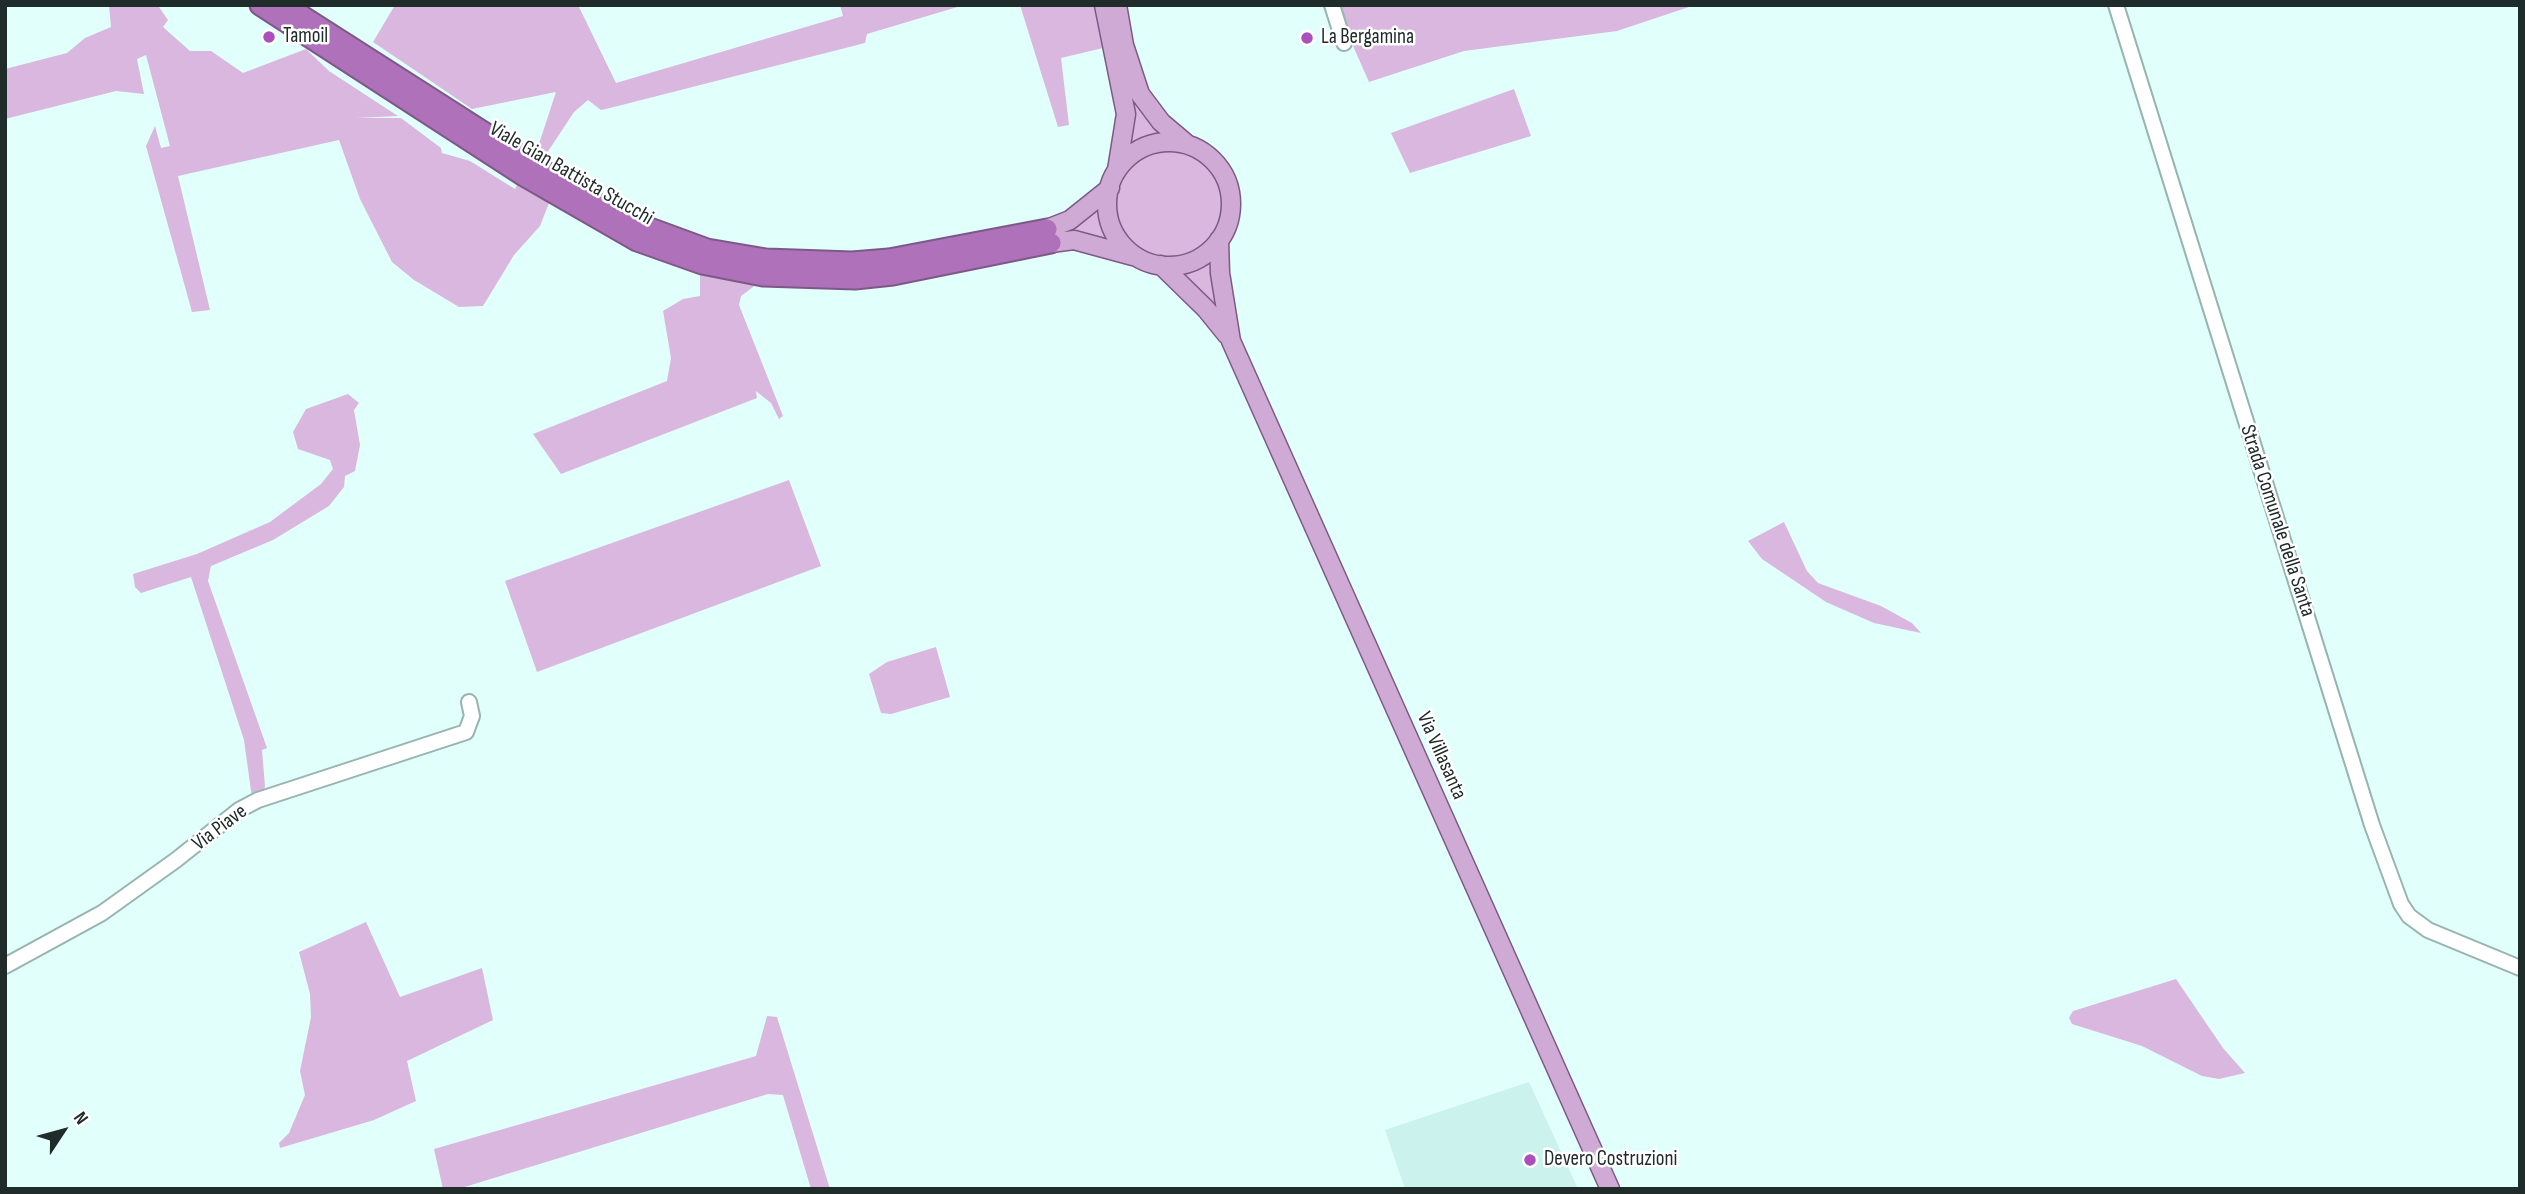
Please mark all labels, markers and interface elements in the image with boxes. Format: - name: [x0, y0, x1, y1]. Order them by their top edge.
- place label: Tamoil: [283, 24, 328, 50]
- place label: La Bergamina: [1321, 25, 1414, 51]
- marker: Tamoil: [261, 29, 277, 45]
- marker: La Bergamina: [1299, 30, 1315, 46]
- street label: Viale Gian Battista Stucchi: [485, 117, 657, 231]
- street label: Strada Comunale della Santa: [2234, 422, 2320, 620]
- street label: Via Villasanta: [1411, 708, 1471, 804]
- street label: Via Piave: [188, 799, 252, 857]
- north arrow: [28, 1096, 98, 1166]
- text: N: [68, 1107, 93, 1129]
- place label: Devero Costruzioni: [1544, 1147, 1677, 1173]
- marker: Devero Costruzioni: [1522, 1152, 1538, 1168]

